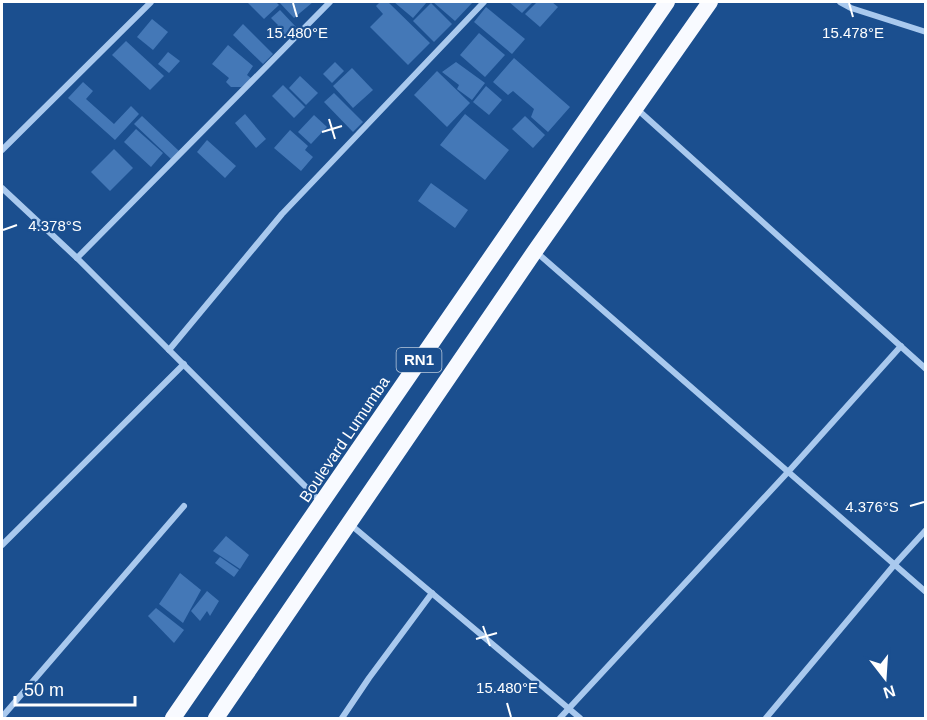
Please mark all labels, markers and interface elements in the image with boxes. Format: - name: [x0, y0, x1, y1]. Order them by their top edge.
- text: 15.480°E: [266, 24, 328, 41]
- text: 15.478°E: [822, 24, 884, 41]
- text: 4.378°S: [28, 217, 82, 234]
- road number: RN1: [396, 348, 442, 372]
- street label: Boulevard Lumumba: [296, 373, 393, 505]
- text: 4.376°S: [845, 498, 899, 515]
- north arrow: [855, 648, 915, 708]
- scale bar: [15, 669, 135, 707]
- text: 15.480°E: [476, 679, 538, 696]
- text: 50 m: [24, 680, 64, 700]
- text: N: [881, 682, 897, 702]

